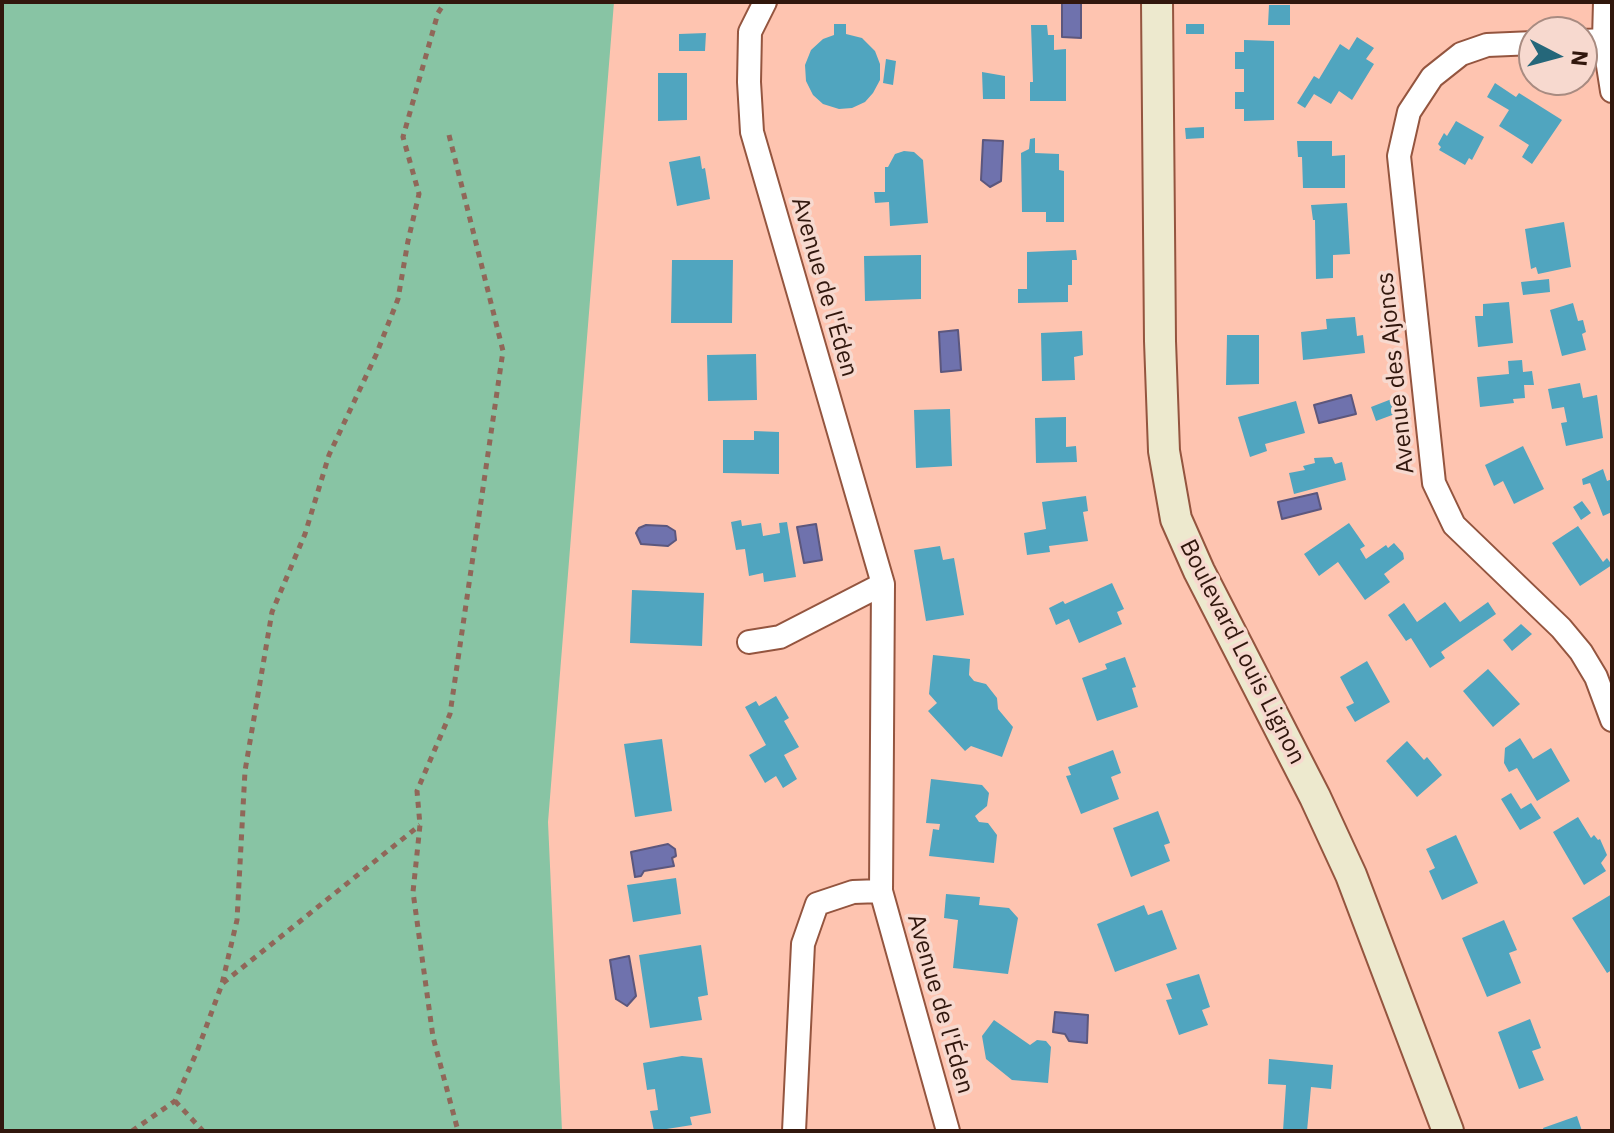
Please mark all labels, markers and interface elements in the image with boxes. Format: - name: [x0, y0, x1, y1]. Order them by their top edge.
- north arrow: [1518, 16, 1598, 96]
- text: N: [1565, 49, 1596, 68]
- street label: Avenue de l'Éden: [785, 194, 863, 380]
- street label: Avenue des Ajoncs: [1371, 271, 1421, 475]
- street label: Boulevard Louis Lignon: [1173, 535, 1311, 769]
- street label: Avenue de l'Éden: [901, 911, 979, 1097]

